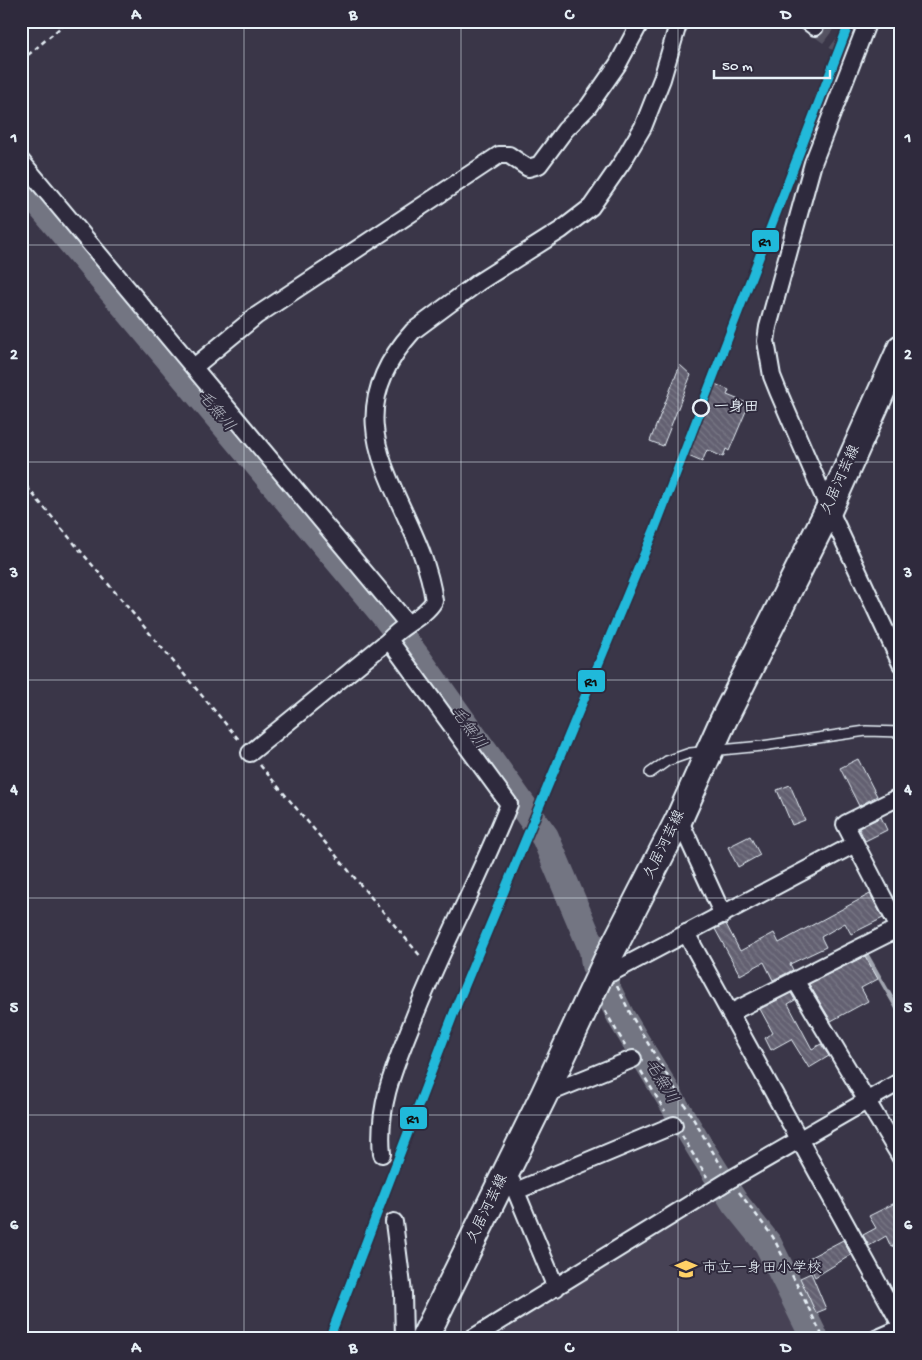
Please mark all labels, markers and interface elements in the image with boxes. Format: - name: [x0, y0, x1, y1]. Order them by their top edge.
- text: A: [130, 7, 142, 26]
- text: B: [348, 7, 358, 26]
- text: C: [564, 7, 575, 26]
- text: D: [779, 7, 792, 26]
- scale bar: [714, 48, 831, 80]
- text: 50 m: [722, 58, 753, 76]
- text: 1: [10, 130, 17, 149]
- text: 1: [904, 130, 911, 149]
- line badge: R1: [751, 229, 780, 253]
- text: R1: [758, 235, 772, 252]
- text: 2: [10, 347, 18, 366]
- text: 2: [904, 347, 912, 366]
- water label: 毛無川: [192, 387, 238, 436]
- place label: 一身田: [714, 398, 759, 417]
- marker: 一身田: [692, 399, 710, 417]
- street label: 久居河芸線: [817, 442, 864, 518]
- text: 3: [9, 565, 18, 584]
- text: 3: [903, 565, 912, 584]
- line badge: R1: [577, 669, 606, 693]
- text: R1: [584, 675, 598, 692]
- water label: 毛無川: [445, 703, 490, 754]
- text: 4: [9, 782, 18, 801]
- text: 4: [903, 782, 912, 801]
- street label: 久居河芸線: [640, 807, 690, 883]
- text: 5: [10, 1000, 19, 1019]
- text: 5: [904, 1000, 913, 1019]
- water label: 毛無川: [639, 1056, 681, 1107]
- line badge: R1: [399, 1106, 428, 1130]
- text: R1: [406, 1112, 420, 1129]
- street label: 久居河芸線: [463, 1171, 513, 1247]
- text: 6: [10, 1217, 19, 1236]
- text: 6: [904, 1217, 913, 1236]
- school or university icon: 市立一身田小学校: [673, 1256, 699, 1282]
- place label: 市立一身田小学校: [702, 1259, 822, 1278]
- text: A: [130, 1340, 142, 1359]
- text: B: [348, 1340, 358, 1359]
- text: C: [564, 1340, 575, 1359]
- text: D: [779, 1340, 792, 1359]

